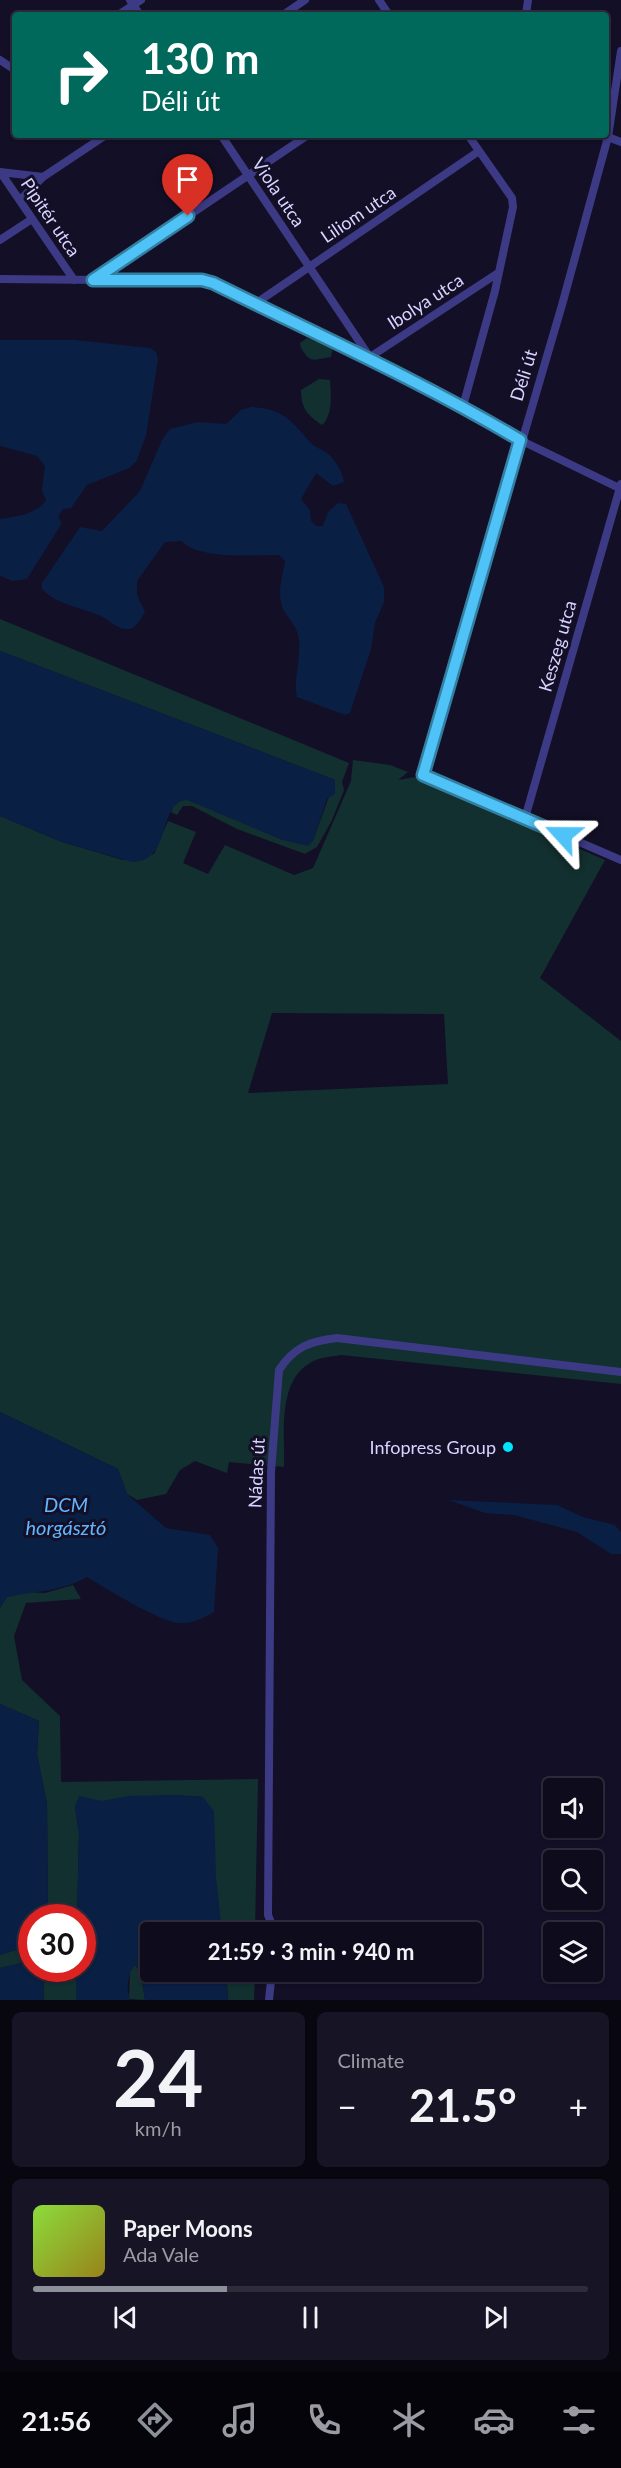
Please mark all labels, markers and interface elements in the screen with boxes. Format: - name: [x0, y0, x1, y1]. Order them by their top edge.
- text: 130 m: [141, 33, 259, 83]
- icon: right: [42, 36, 120, 114]
- text: Déli út: [141, 84, 220, 117]
- street label: Viola utca: [248, 153, 310, 231]
- pin: [162, 154, 213, 216]
- icon: arrive: [171, 163, 204, 196]
- street label: Pipitér utca: [17, 173, 85, 261]
- street label: Liliom utca: [316, 181, 400, 247]
- street label: Ibolya utca: [383, 268, 467, 334]
- street label: Déli út: [505, 346, 541, 403]
- street label: Keszeg utca: [533, 598, 581, 694]
- position arrow: [531, 803, 595, 867]
- place label: Infopress Group: [369, 1436, 496, 1458]
- street label: Nádas út: [243, 1437, 269, 1509]
- marker: Infopress Group: [501, 1440, 515, 1454]
- water label: DCM horgásztó: [26, 1492, 107, 1539]
- map controls: [543, 1778, 603, 1982]
- button: sound: [543, 1778, 603, 1838]
- button: search: [543, 1850, 603, 1910]
- speed limit sign: 30: [18, 1904, 96, 1982]
- button: layers: [543, 1922, 603, 1982]
- text: 21:59 · 3 min · 940 m: [208, 1938, 414, 1965]
- text: 24: [113, 2030, 203, 2124]
- text: Climate: [338, 2048, 404, 2072]
- text: 21.5°: [409, 2078, 517, 2132]
- text: −: [338, 2086, 357, 2126]
- text: +: [569, 2086, 588, 2126]
- text: km/h: [135, 2116, 182, 2140]
- text: Paper Moons: [123, 2215, 253, 2242]
- text: Ada Vale: [123, 2242, 199, 2266]
- icon: previous: [109, 2301, 142, 2334]
- icon: pause: [294, 2301, 327, 2334]
- icon: next: [479, 2301, 512, 2334]
- icon: directions: [134, 2399, 176, 2441]
- icon: music: [219, 2399, 261, 2441]
- icon: phone: [303, 2399, 345, 2441]
- icon: climate: [388, 2399, 430, 2441]
- icon: car: [473, 2399, 515, 2441]
- icon: filters: [558, 2399, 600, 2441]
- text: 21:56: [21, 2404, 91, 2437]

